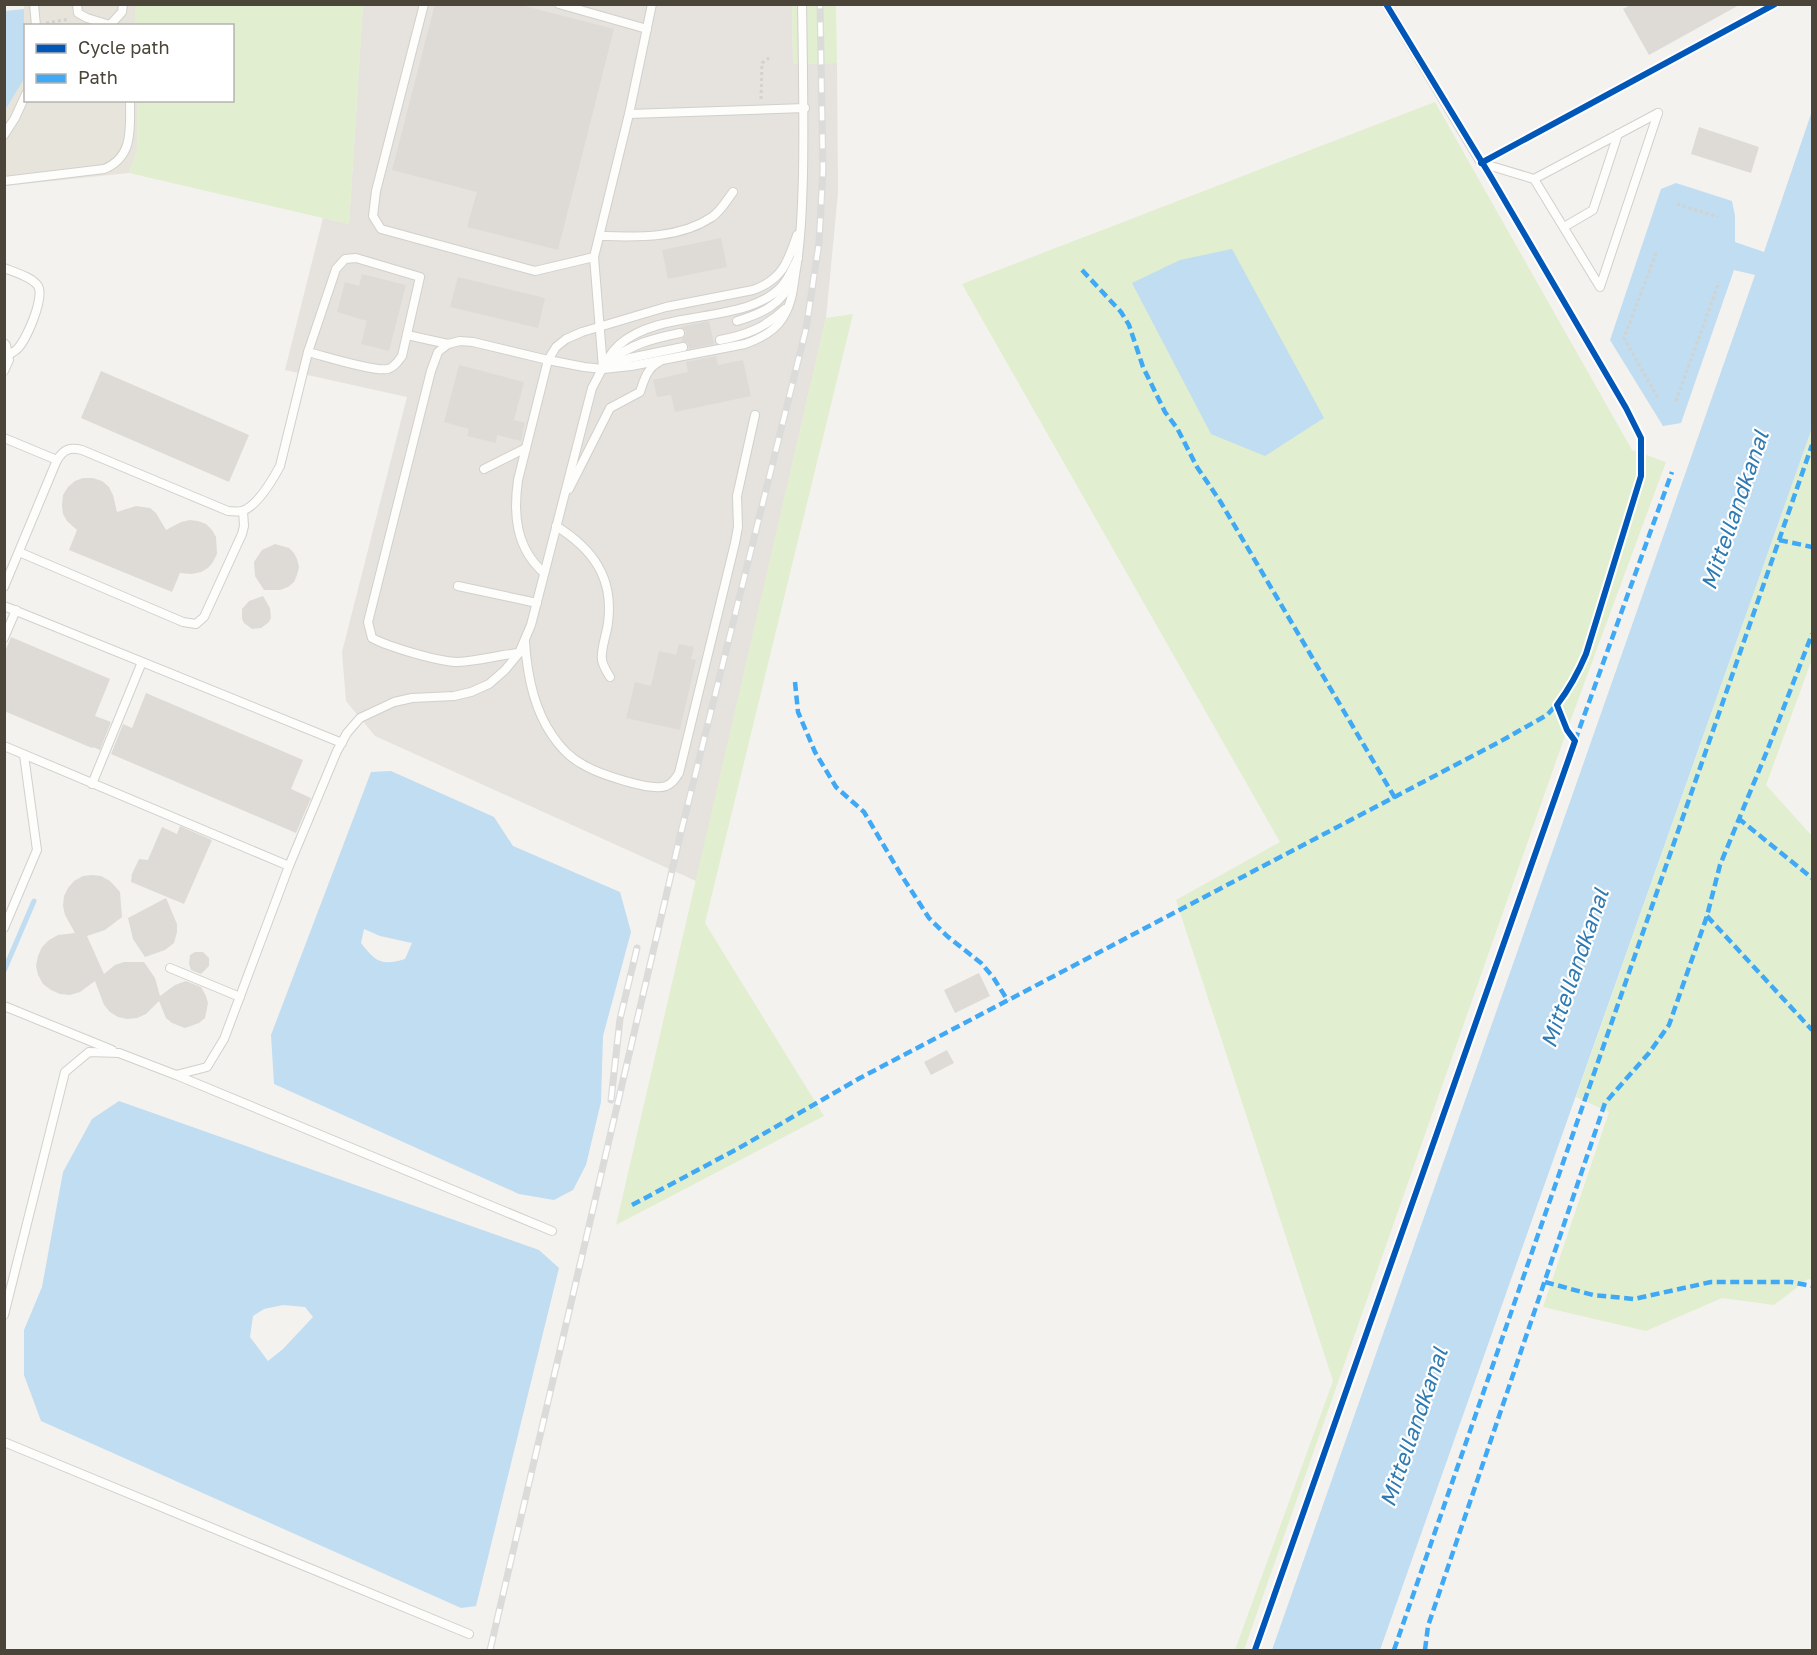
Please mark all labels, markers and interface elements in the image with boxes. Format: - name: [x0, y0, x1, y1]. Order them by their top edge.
- legend: [24, 24, 234, 102]
- text: Cycle path: [78, 36, 170, 58]
- text: Path: [78, 66, 118, 88]
- water label: Mittellandkanal: [1694, 426, 1774, 593]
- water label: Mittellandkanal: [1534, 884, 1614, 1051]
- water label: Mittellandkanal: [1373, 1343, 1453, 1510]

